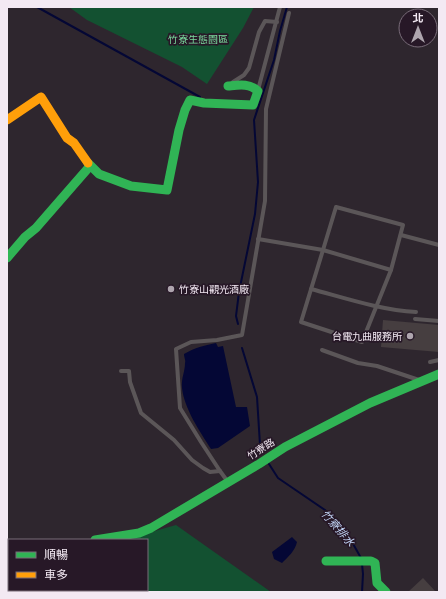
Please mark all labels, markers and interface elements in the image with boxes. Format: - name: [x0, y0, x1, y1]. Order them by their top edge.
- north arrow: [398, 8, 438, 48]
- text: 北: [413, 10, 424, 26]
- park label: 竹寮生態園區: [168, 32, 228, 47]
- place label: 竹寮山觀光酒廠: [179, 282, 249, 297]
- marker: 竹寮山觀光酒廠: [166, 284, 176, 294]
- place label: 台電九曲服務所: [332, 329, 402, 344]
- marker: 台電九曲服務所: [405, 331, 415, 341]
- street label: 竹寮路: [244, 435, 278, 463]
- water label: 竹寮排水: [318, 506, 359, 551]
- legend: [8, 539, 148, 591]
- text: 順暢: [44, 545, 68, 564]
- text: 車多: [44, 565, 68, 584]

